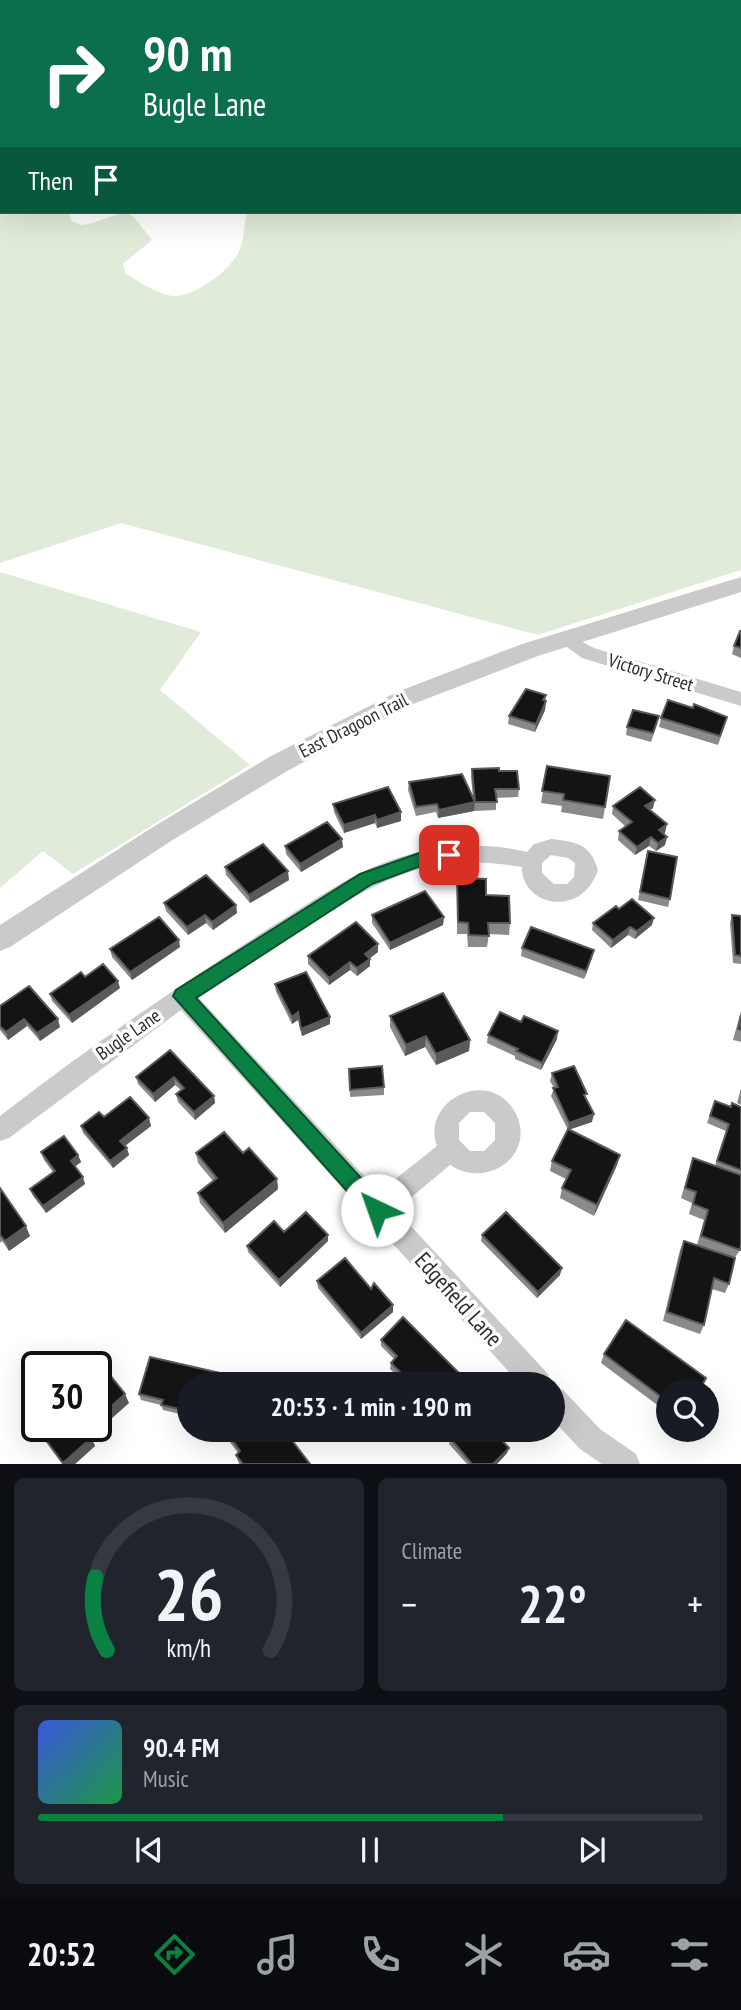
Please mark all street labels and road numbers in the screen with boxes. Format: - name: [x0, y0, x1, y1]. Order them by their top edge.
- street label: Victory Street: [604, 647, 697, 697]
- street label: East Dragoon Trail: [295, 687, 412, 763]
- street label: Bugle Lane: [91, 1003, 165, 1065]
- street label: Edgefield Lane: [409, 1246, 509, 1352]

